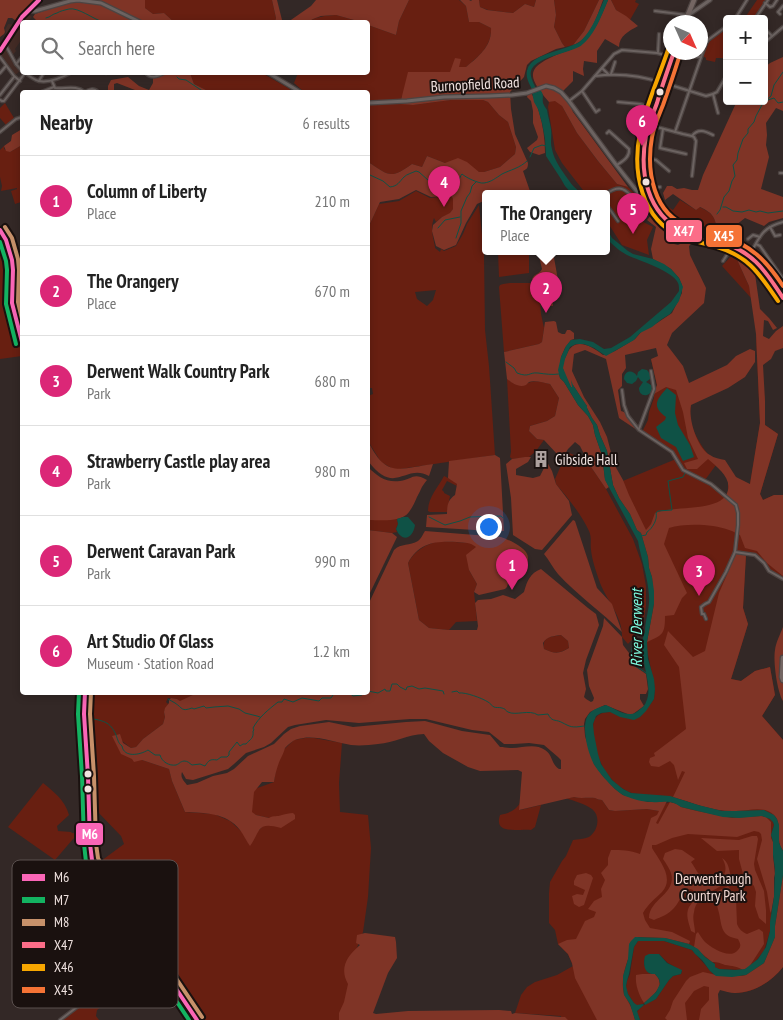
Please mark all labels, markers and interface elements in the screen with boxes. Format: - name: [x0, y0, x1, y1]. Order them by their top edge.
- north arrow: [663, 15, 708, 60]
- map controls: [723, 15, 768, 105]
- button: +: [723, 15, 768, 60]
- search box: [20, 20, 370, 75]
- icon: search: [38, 34, 66, 62]
- text: Search here: [78, 36, 155, 60]
- button: −: [723, 60, 768, 105]
- street label: Burnopfield Road: [430, 72, 520, 96]
- unlabelled marker: [655, 87, 665, 97]
- pin: 6: [626, 105, 658, 146]
- text: Nearby: [40, 109, 93, 136]
- text: 6 results: [303, 113, 350, 133]
- pin: 4: [428, 166, 460, 207]
- unlabelled marker: [641, 177, 651, 187]
- text: Column of Liberty: [87, 179, 207, 203]
- popup: [482, 190, 610, 255]
- text: 1: [52, 191, 60, 211]
- text: 210 m: [315, 191, 350, 211]
- pin: 5: [617, 193, 649, 234]
- text: The Orangery: [500, 201, 592, 225]
- text: Place: [87, 203, 116, 223]
- line badge: X47: [665, 219, 703, 243]
- text: X47: [674, 222, 695, 240]
- line badge: X45: [705, 224, 743, 248]
- text: Place: [500, 225, 530, 245]
- text: X45: [714, 227, 734, 245]
- text: The Orangery: [87, 269, 179, 293]
- pin: 2: [530, 272, 562, 313]
- text: 2: [52, 281, 60, 301]
- text: 670 m: [315, 281, 350, 301]
- text: Place: [87, 293, 116, 313]
- text: Derwent Walk Country Park: [87, 359, 270, 383]
- text: 3: [52, 371, 60, 391]
- text: 680 m: [315, 371, 350, 391]
- text: Park: [87, 383, 111, 403]
- text: Strawberry Castle play area: [87, 449, 270, 473]
- building icon: Gibside Hall: [531, 449, 551, 469]
- place label: Gibside Hall: [555, 450, 618, 469]
- text: 4: [52, 461, 60, 481]
- text: 980 m: [315, 461, 350, 481]
- text: Park: [87, 473, 111, 493]
- your location: [476, 514, 502, 540]
- text: Derwent Caravan Park: [87, 539, 235, 563]
- pin: 1: [496, 549, 528, 590]
- text: 5: [52, 551, 60, 571]
- text: 990 m: [315, 551, 350, 571]
- pin: 3: [683, 555, 715, 596]
- text: Park: [87, 563, 111, 583]
- water label: River Derwent: [626, 587, 646, 667]
- text: Art Studio Of Glass: [87, 629, 214, 653]
- text: 6: [52, 641, 60, 661]
- text: 1.2 km: [313, 641, 350, 661]
- text: Museum · Station Road: [87, 653, 214, 673]
- unlabelled marker: [83, 769, 93, 779]
- unlabelled marker: [83, 784, 93, 794]
- line badge: M6: [75, 822, 104, 846]
- text: M6: [82, 825, 98, 843]
- legend: [12, 860, 178, 1008]
- text: M6: [54, 868, 69, 886]
- park label: Derwenthaugh Country Park: [675, 869, 751, 905]
- text: M7: [54, 891, 69, 909]
- text: M8: [54, 913, 69, 931]
- text: X47: [54, 936, 74, 954]
- text: X46: [54, 958, 74, 976]
- text: X45: [54, 981, 74, 999]

